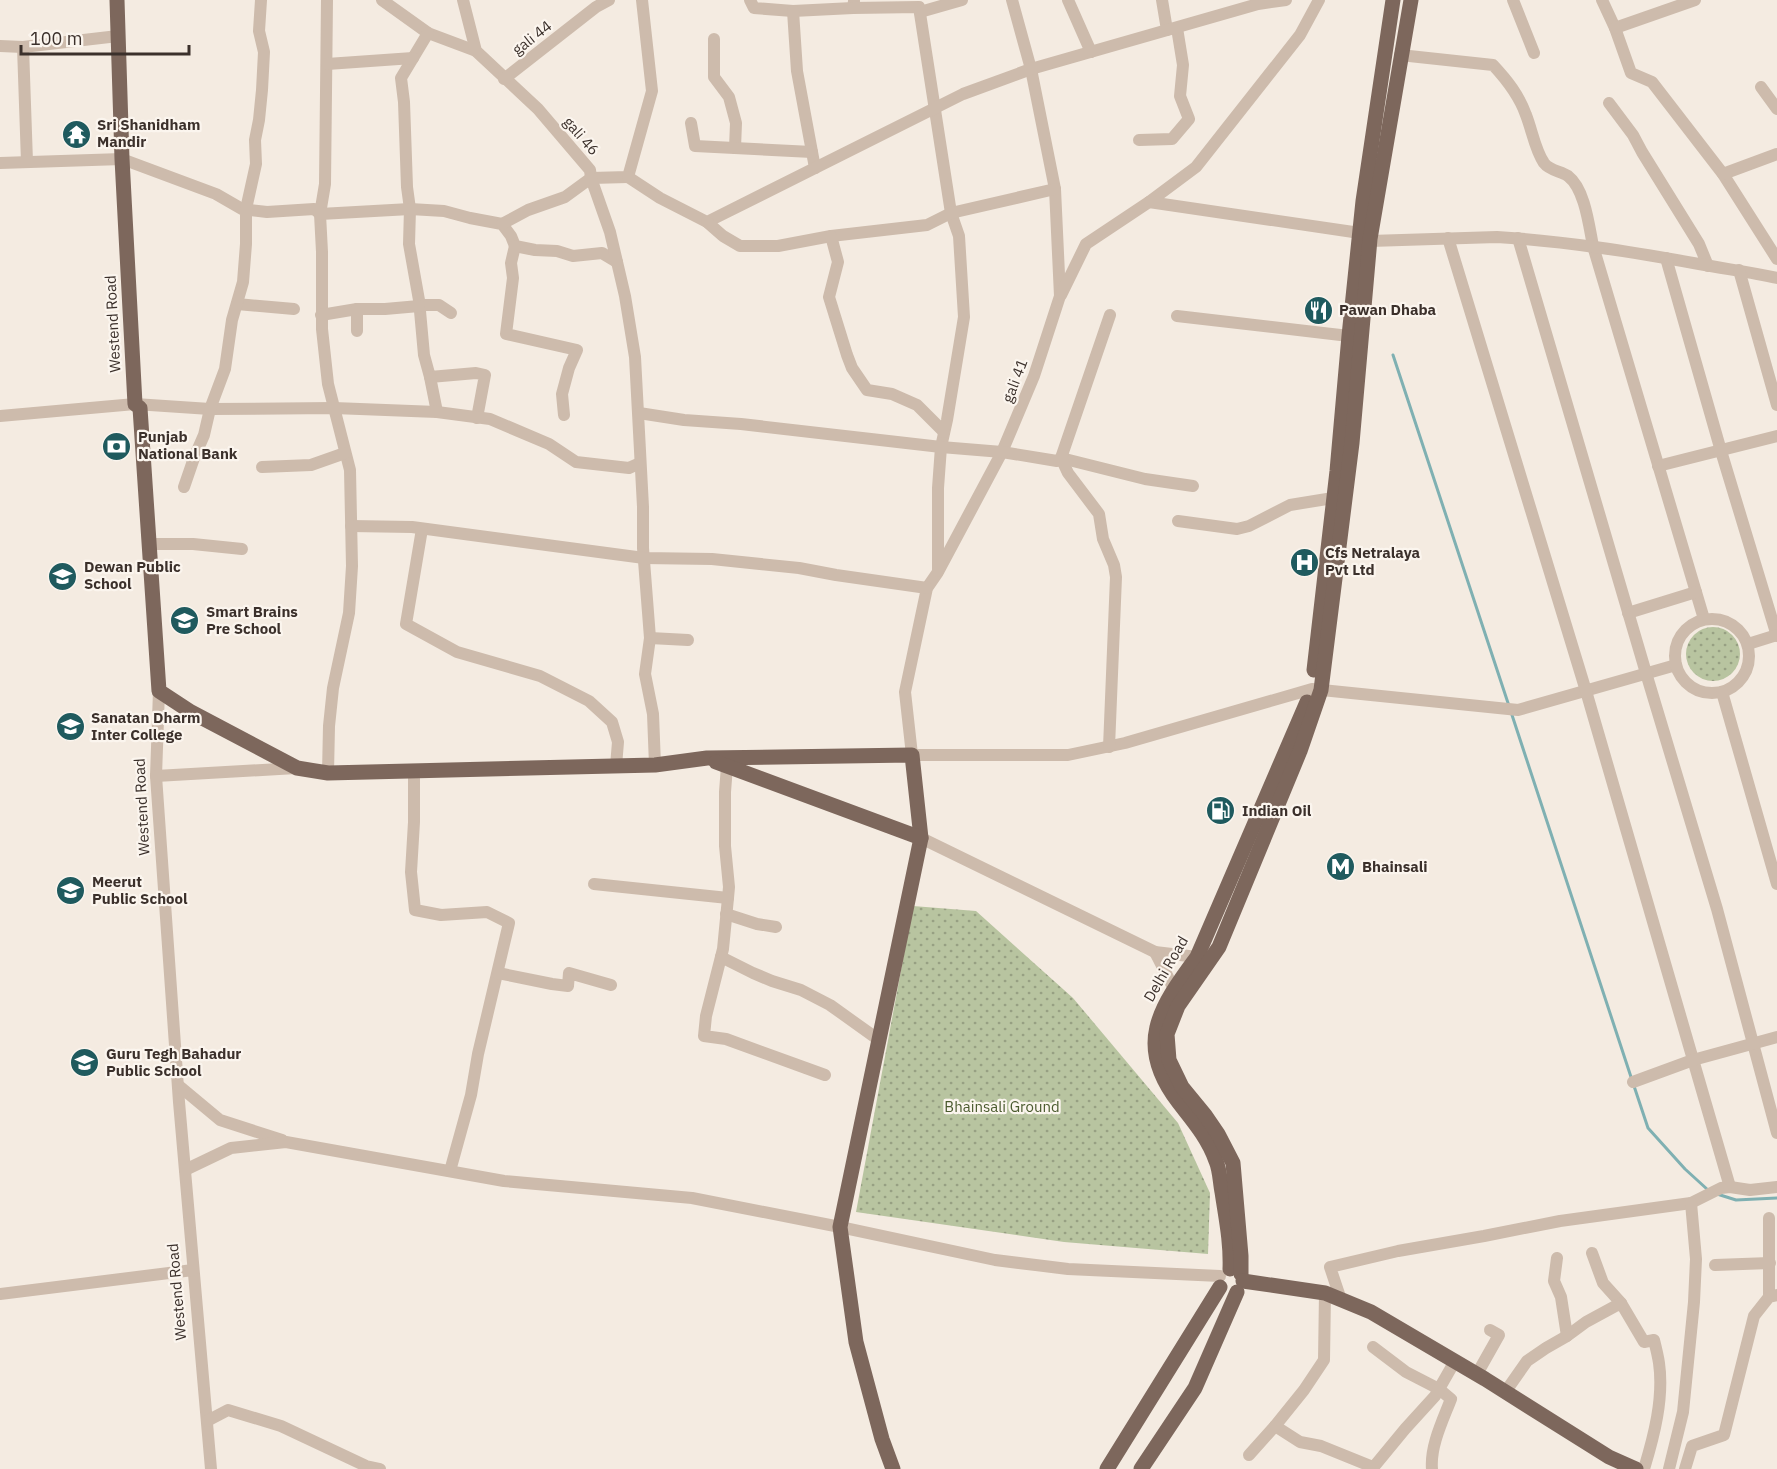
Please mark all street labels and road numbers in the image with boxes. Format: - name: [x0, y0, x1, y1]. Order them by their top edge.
- street label: gali 44: [508, 16, 555, 59]
- street label: gali 46: [559, 112, 603, 159]
- street label: Westend Road: [100, 275, 125, 373]
- street label: gali 41: [998, 356, 1032, 405]
- street label: Westend Road: [129, 758, 154, 856]
- street label: Delhi Road: [1139, 933, 1192, 1005]
- street label: Westend Road: [163, 1243, 190, 1341]

